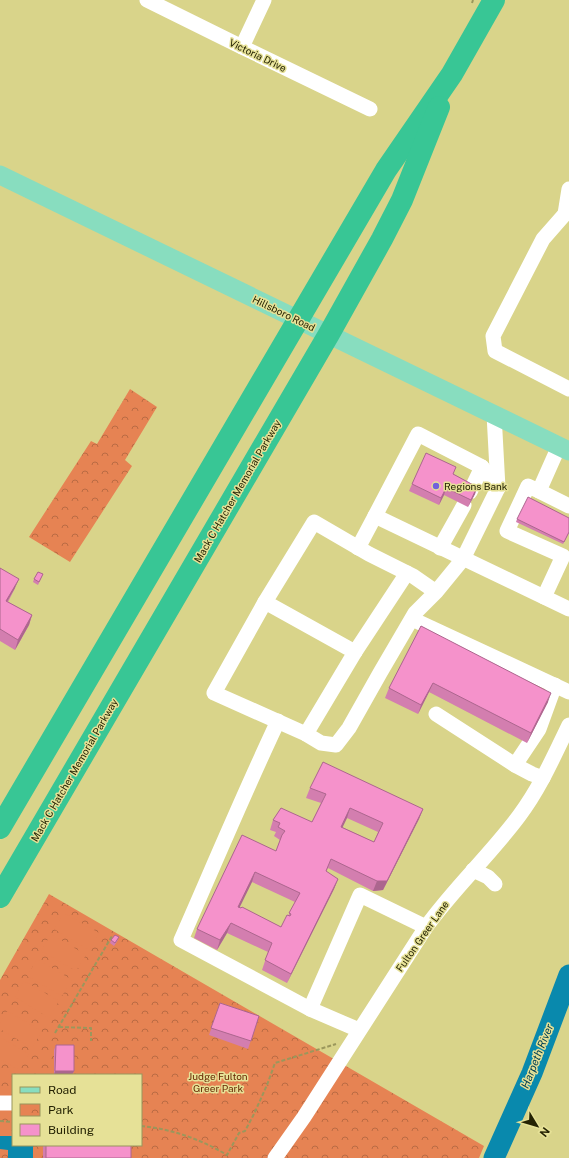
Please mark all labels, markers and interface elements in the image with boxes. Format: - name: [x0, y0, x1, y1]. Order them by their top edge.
- street label: Victoria Drive: [227, 36, 289, 74]
- street label: Hillsboro Road: [251, 293, 317, 333]
- street label: Mack C Hatcher Memorial Parkway: [191, 417, 283, 565]
- place label: Regions Bank: [444, 480, 508, 492]
- marker: Regions Bank: [431, 481, 441, 491]
- street label: Mack C Hatcher Memorial Parkway: [28, 696, 120, 844]
- street label: Fulton Greer Lane: [393, 898, 451, 974]
- water label: Harpeth River: [519, 1021, 556, 1090]
- park label: Judge Fulton Greer Park: [188, 1070, 248, 1094]
- legend: [12, 1074, 142, 1146]
- text: Road: [48, 1083, 76, 1097]
- text: Park: [48, 1103, 74, 1117]
- north arrow: [517, 1106, 557, 1146]
- text: Building: [48, 1123, 94, 1137]
- text: N: [538, 1125, 552, 1139]

